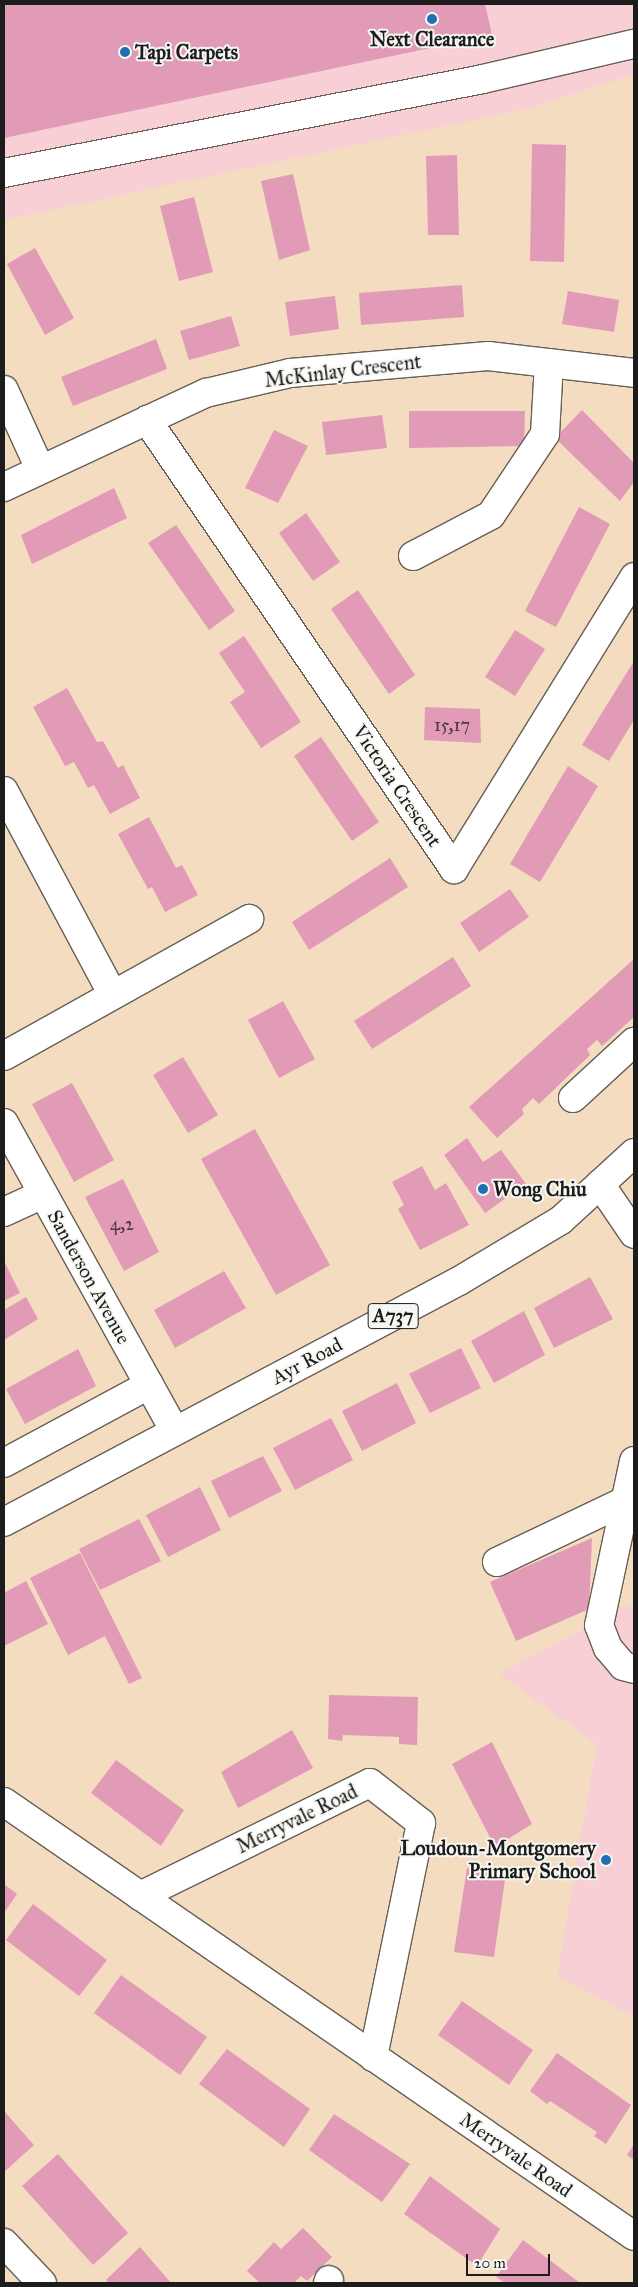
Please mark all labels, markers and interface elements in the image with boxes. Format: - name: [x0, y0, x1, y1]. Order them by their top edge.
- marker: Next Clearance: [426, 13, 438, 25]
- place label: Next Clearance: [370, 27, 494, 51]
- place label: Tapi Carpets: [135, 40, 238, 64]
- marker: Tapi Carpets: [119, 46, 131, 58]
- street label: McKinlay Crescent: [263, 349, 423, 393]
- house number: 15,17: [434, 714, 470, 736]
- street label: Victoria Crescent: [347, 720, 447, 852]
- place label: Wong Chiu: [493, 1177, 587, 1201]
- marker: Wong Chiu: [477, 1183, 489, 1195]
- street label: Sanderson Avenue: [42, 1206, 136, 1348]
- house number: 4,2: [110, 1213, 134, 1235]
- road number: A737: [367, 1300, 419, 1332]
- street label: Ayr Road: [268, 1332, 346, 1390]
- street label: Merryvale Road: [233, 1779, 361, 1859]
- place label: Loudoun-Montgomery Primary School: [401, 1836, 596, 1883]
- marker: Loudoun-Montgomery Primary School: [600, 1854, 612, 1866]
- street label: Merryvale Road: [455, 2107, 577, 2203]
- scale bar: [468, 2244, 552, 2276]
- text: 20 m: [474, 2254, 506, 2272]

